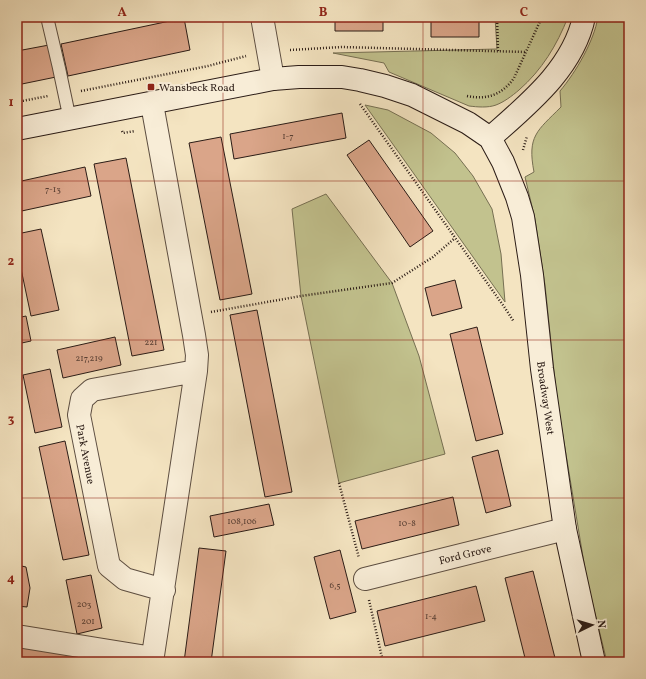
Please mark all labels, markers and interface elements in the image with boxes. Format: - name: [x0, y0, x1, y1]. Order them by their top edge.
- text: A: [117, 4, 127, 22]
- text: B: [319, 4, 328, 22]
- text: C: [520, 4, 528, 22]
- place label: Wansbeck Road: [159, 81, 235, 96]
- marker: Wansbeck Road: [146, 82, 156, 92]
- text: 1: [8, 94, 14, 112]
- house number: 1-7: [282, 130, 294, 143]
- house number: 7-13: [45, 183, 61, 196]
- text: 2: [8, 253, 15, 271]
- house number: 221: [144, 336, 158, 349]
- house number: 217,219: [75, 352, 103, 365]
- street label: Broadway West: [532, 360, 557, 436]
- text: 3: [8, 411, 15, 429]
- street label: Park Avenue: [71, 423, 98, 485]
- house number: 108,106: [227, 515, 257, 528]
- house number: 10-8: [398, 517, 416, 530]
- street label: Ford Grove: [437, 542, 493, 569]
- text: 4: [7, 570, 15, 588]
- house number: 6,5: [329, 579, 341, 592]
- house number: 203: [77, 598, 92, 611]
- north arrow: [572, 605, 612, 645]
- house number: 1-4: [425, 610, 437, 623]
- house number: 201: [81, 615, 95, 628]
- text: N: [593, 620, 608, 629]

